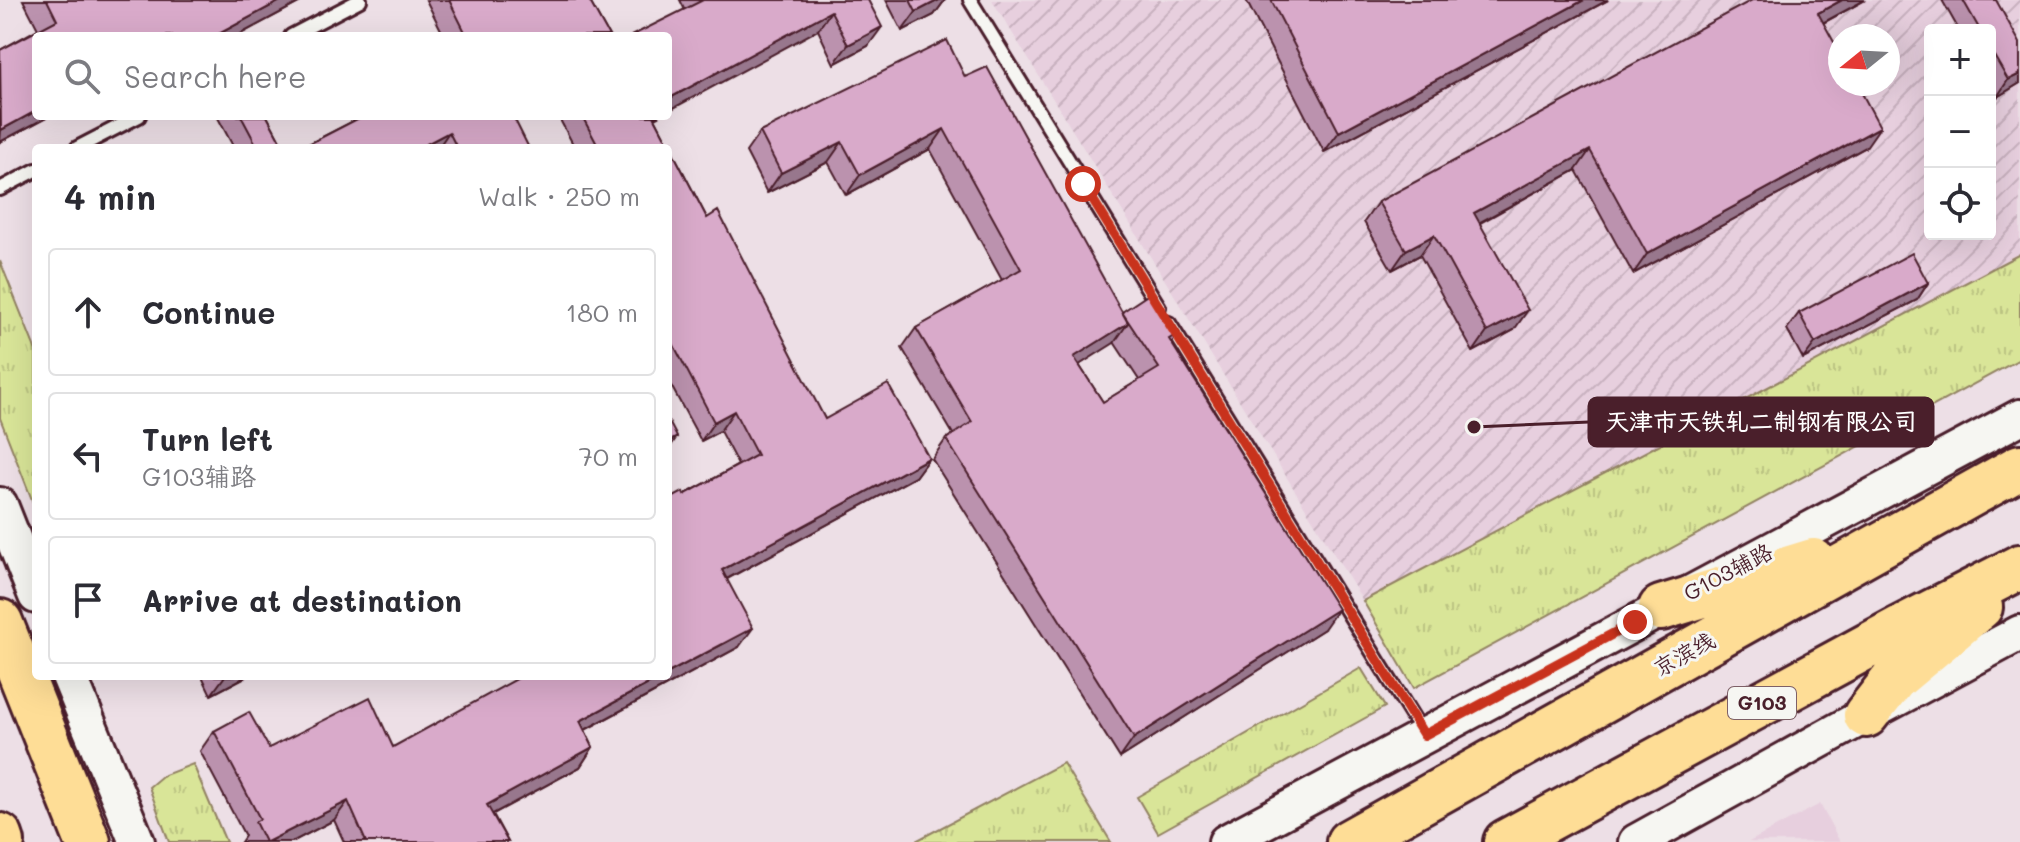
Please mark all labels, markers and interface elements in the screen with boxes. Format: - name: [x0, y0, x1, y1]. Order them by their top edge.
- north arrow: [1828, 24, 1900, 96]
- map controls: [1924, 24, 1996, 240]
- button: +: [1924, 24, 1996, 96]
- search box: [32, 32, 672, 120]
- icon: search: [60, 54, 104, 98]
- text: Search here: [124, 56, 307, 96]
- button: −: [1924, 96, 1996, 168]
- route start: [1065, 166, 1101, 202]
- button: locate: [1924, 168, 1996, 240]
- text: 4 min: [64, 174, 156, 219]
- text: Walk · 250 m: [478, 179, 640, 213]
- icon: ahead: [66, 290, 110, 334]
- text: Continue: [142, 292, 275, 332]
- text: 180 m: [566, 295, 638, 329]
- callout: 天津市天铁轧二制钢有限公司: [1589, 398, 1933, 446]
- text: 天津市天铁轧二制钢有限公司: [1605, 405, 1917, 436]
- text: Turn left: [142, 419, 273, 459]
- icon: left: [66, 434, 110, 478]
- text: 70 m: [578, 439, 638, 473]
- text: G103辅路: [142, 459, 256, 493]
- street label: G103辅路: [1678, 536, 1777, 607]
- icon: arrive: [66, 578, 110, 622]
- text: Arrive at destination: [142, 580, 462, 620]
- route end: [1617, 604, 1653, 640]
- street label: 京滨线: [1648, 625, 1720, 682]
- road number: G103: [1728, 687, 1796, 719]

